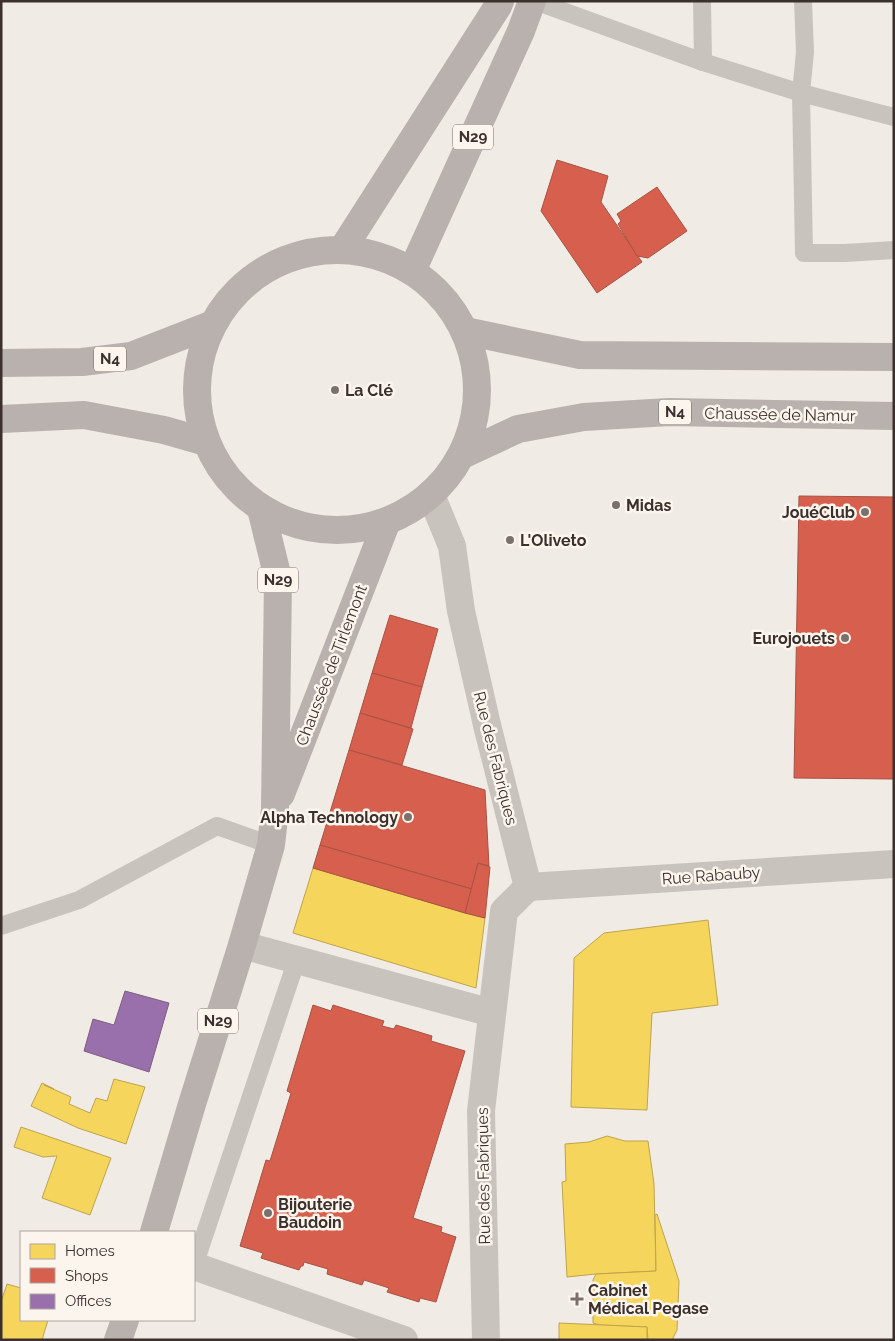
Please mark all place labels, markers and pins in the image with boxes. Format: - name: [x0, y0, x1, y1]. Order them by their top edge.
- place label: La Clé: [345, 381, 393, 400]
- marker: La Clé: [329, 384, 341, 396]
- place label: Midas: [626, 496, 671, 515]
- marker: Midas: [610, 499, 622, 511]
- place label: JouéClub: [782, 503, 855, 522]
- marker: JouéClub: [859, 506, 871, 518]
- place label: L'Oliveto: [520, 531, 587, 550]
- marker: L'Oliveto: [504, 534, 516, 546]
- place label: Eurojouets: [752, 629, 835, 648]
- marker: Eurojouets: [839, 632, 851, 644]
- place label: Alpha Technology: [260, 808, 398, 827]
- marker: Alpha Technology: [402, 811, 414, 823]
- place label: Bijouterie Baudoin: [278, 1195, 353, 1232]
- marker: Bijouterie Baudoin: [262, 1207, 274, 1219]
- place label: Cabinet Médical Pegase: [588, 1281, 709, 1318]
- marker: Cabinet Médical Pegase: [570, 1292, 584, 1306]

